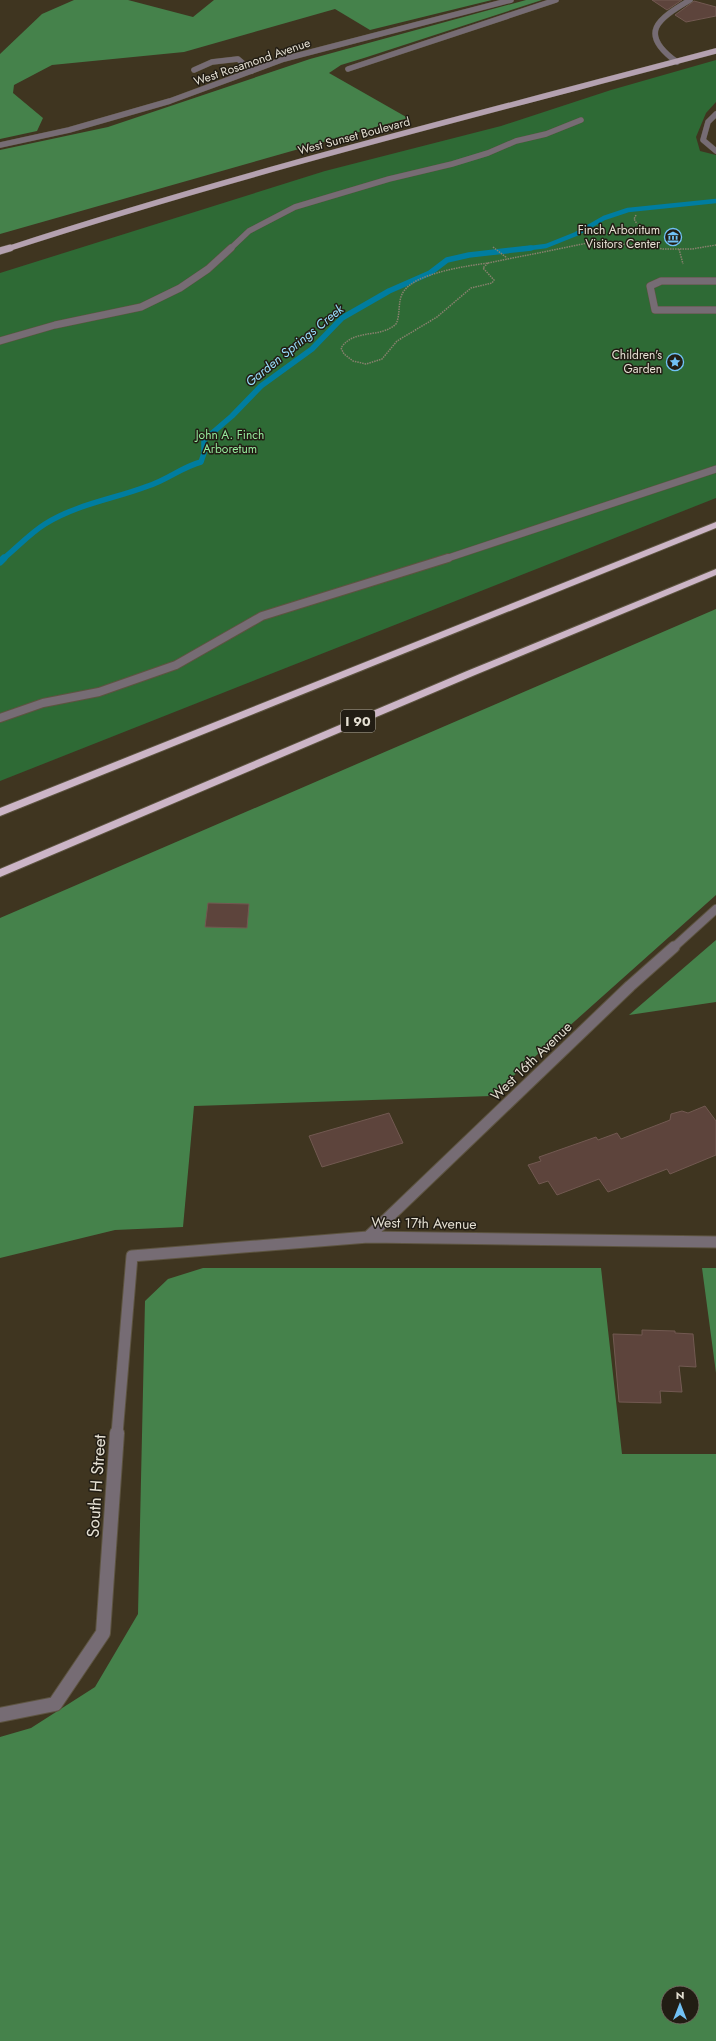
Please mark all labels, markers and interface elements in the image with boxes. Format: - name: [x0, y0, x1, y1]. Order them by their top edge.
- street label: West Rosamond Avenue: [191, 34, 313, 90]
- street label: West Sunset Boulevard: [296, 112, 412, 160]
- place label: Finch Arboritum Visitors Center: [578, 221, 661, 253]
- museum icon: Finch Arboritum Visitors Center: [663, 227, 683, 247]
- water label: Garden Springs Creek: [241, 300, 348, 391]
- place label: Children's Garden: [612, 346, 662, 378]
- place icon: Children's Garden: [665, 352, 685, 372]
- park label: John A. Finch Arboretum: [194, 426, 264, 458]
- road number: I 90: [341, 710, 375, 732]
- street label: West 16th Avenue: [486, 1017, 576, 1105]
- street label: West 17th Avenue: [371, 1212, 477, 1234]
- street label: South H Street: [80, 1434, 112, 1538]
- north arrow: [660, 1985, 700, 2025]
- text: N: [676, 1987, 684, 2003]

